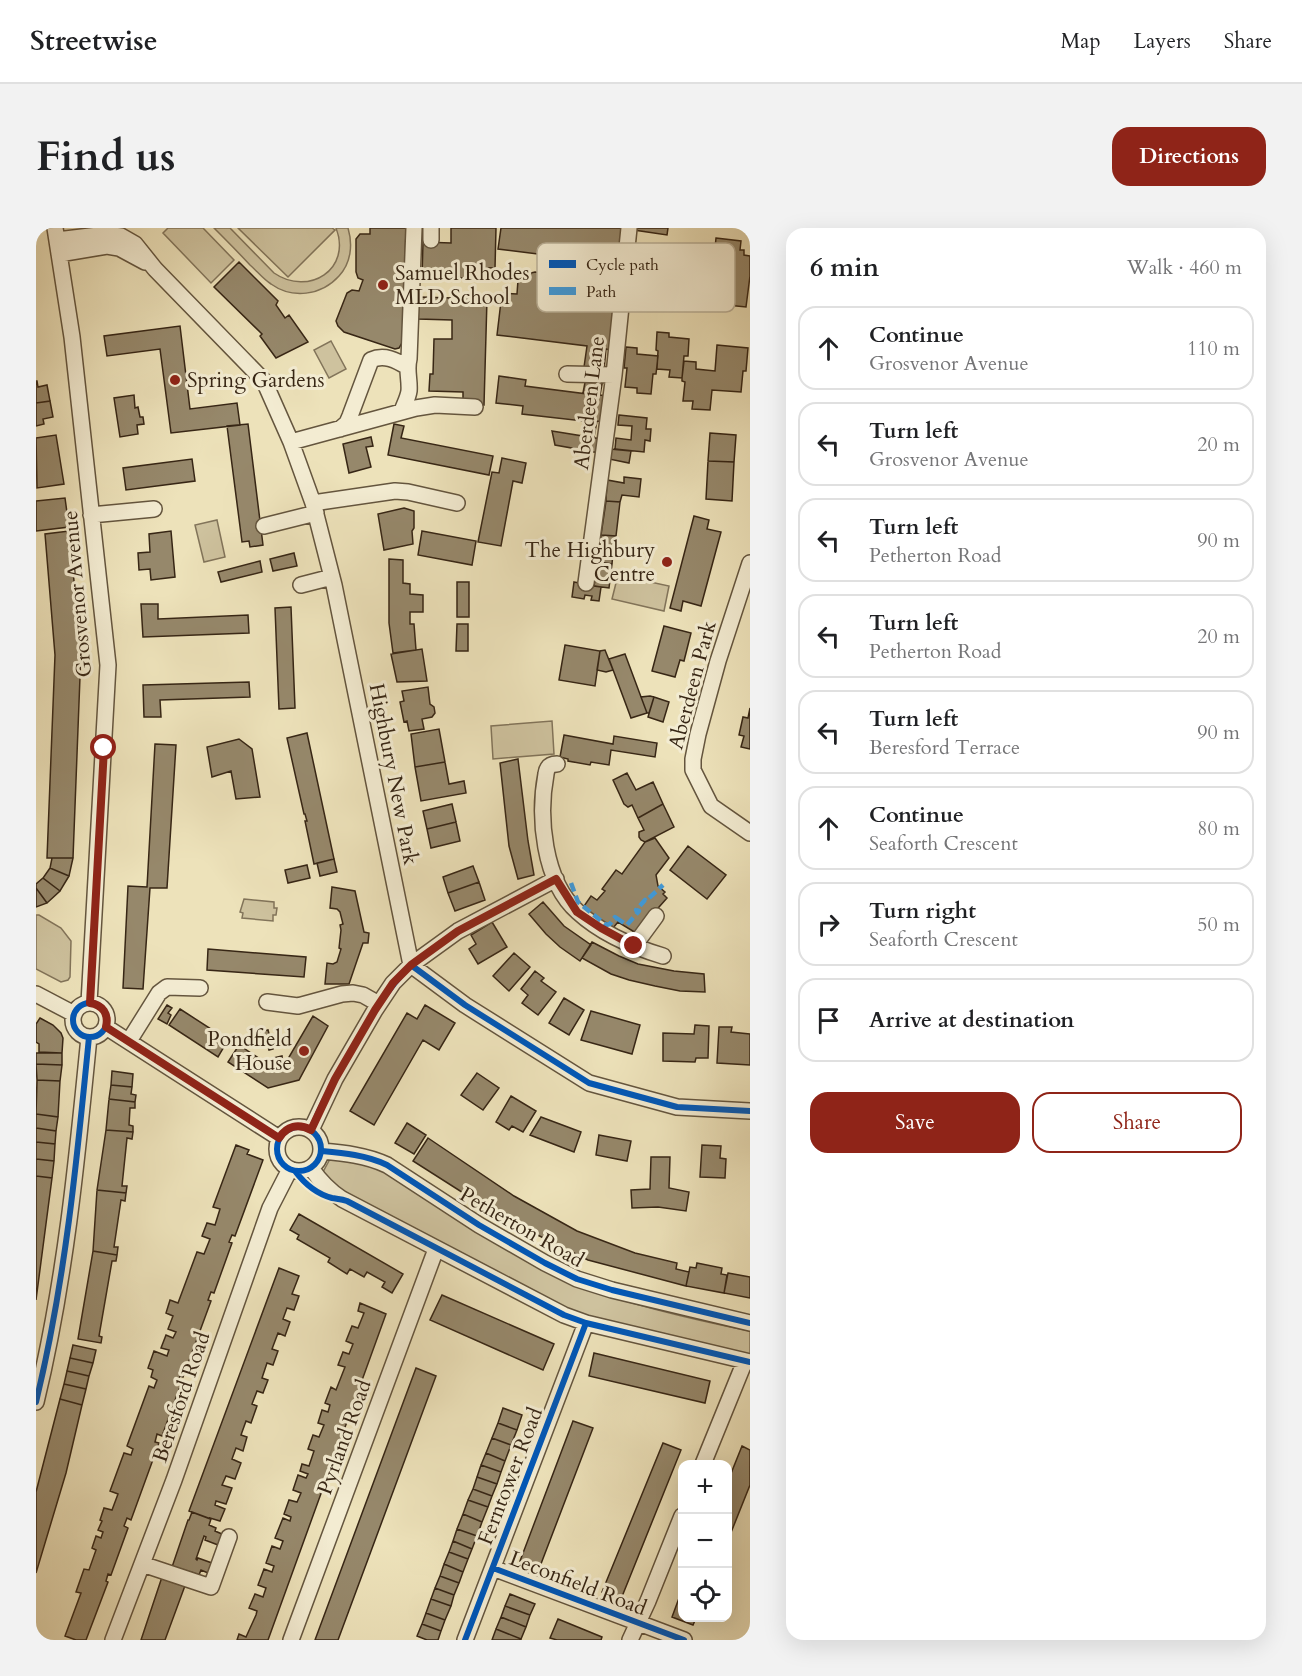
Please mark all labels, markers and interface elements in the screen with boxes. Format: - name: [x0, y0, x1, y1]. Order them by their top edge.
- text: Streetwise: [30, 22, 158, 60]
- text: Map: [1061, 27, 1101, 56]
- text: Layers: [1134, 27, 1191, 56]
- text: Share: [1224, 27, 1272, 56]
- button: Directions: [1112, 127, 1266, 186]
- text: Find us: [36, 128, 176, 185]
- legend: [537, 243, 735, 312]
- text: 6 min: [810, 250, 879, 285]
- text: Cycle path: [586, 254, 659, 276]
- text: Walk · 460 m: [1127, 254, 1242, 281]
- place label: Samuel Rhodes MLD School: [395, 259, 530, 312]
- marker: Samuel Rhodes MLD School: [376, 278, 390, 292]
- text: Path: [586, 281, 616, 303]
- text: Continue: [869, 320, 964, 350]
- icon: ahead: [812, 332, 845, 365]
- street label: Aberdeen Lane: [567, 335, 612, 472]
- text: 110 m: [1187, 335, 1240, 362]
- text: Grosvenor Avenue: [869, 350, 1029, 377]
- place label: Spring Gardens: [187, 366, 325, 395]
- marker: Spring Gardens: [168, 373, 182, 387]
- text: Turn left: [869, 416, 958, 446]
- icon: left: [812, 428, 845, 461]
- text: 20 m: [1197, 431, 1240, 458]
- text: Grosvenor Avenue: [869, 446, 1029, 473]
- street label: Grosvenor Avenue: [56, 509, 99, 679]
- text: Turn left: [869, 512, 958, 542]
- icon: left: [812, 524, 845, 557]
- text: 90 m: [1197, 527, 1240, 554]
- place label: The Highbury Centre: [525, 536, 655, 589]
- text: Petherton Road: [869, 542, 1001, 569]
- marker: The Highbury Centre: [660, 555, 674, 569]
- text: Turn left: [869, 608, 958, 638]
- street label: Aberdeen Park: [661, 617, 724, 752]
- icon: left: [812, 620, 845, 653]
- text: 20 m: [1197, 623, 1240, 650]
- text: Petherton Road: [869, 638, 1001, 665]
- street label: Highbury New Park: [362, 681, 425, 868]
- text: Turn left: [869, 704, 958, 734]
- icon: left: [812, 716, 845, 749]
- text: 90 m: [1197, 719, 1240, 746]
- route start: [90, 734, 116, 760]
- text: Beresford Terrace: [869, 734, 1020, 761]
- text: Continue: [869, 800, 964, 830]
- icon: ahead: [812, 812, 845, 845]
- text: 80 m: [1197, 815, 1240, 842]
- text: Seaforth Crescent: [869, 830, 1018, 857]
- text: Turn right: [869, 896, 976, 926]
- icon: right: [812, 908, 845, 941]
- text: 50 m: [1197, 911, 1240, 938]
- text: Seaforth Crescent: [869, 926, 1018, 953]
- route end: [620, 932, 646, 958]
- icon: arrive: [812, 1004, 845, 1037]
- text: Arrive at destination: [869, 1005, 1074, 1035]
- place label: Pondfield House: [207, 1025, 292, 1078]
- marker: Pondfield House: [297, 1044, 311, 1058]
- button: Save: [810, 1092, 1020, 1153]
- button: Share: [1032, 1092, 1242, 1153]
- street label: Petherton Road: [454, 1180, 589, 1275]
- street label: Beresford Road: [146, 1328, 217, 1466]
- street label: Pyrland Road: [310, 1376, 379, 1499]
- street label: Ferntower Road: [471, 1403, 550, 1549]
- map controls: [678, 1460, 732, 1622]
- button: +: [678, 1460, 732, 1514]
- button: −: [678, 1514, 732, 1568]
- street label: Leconfield Road: [505, 1544, 651, 1623]
- button: locate: [678, 1568, 732, 1622]

